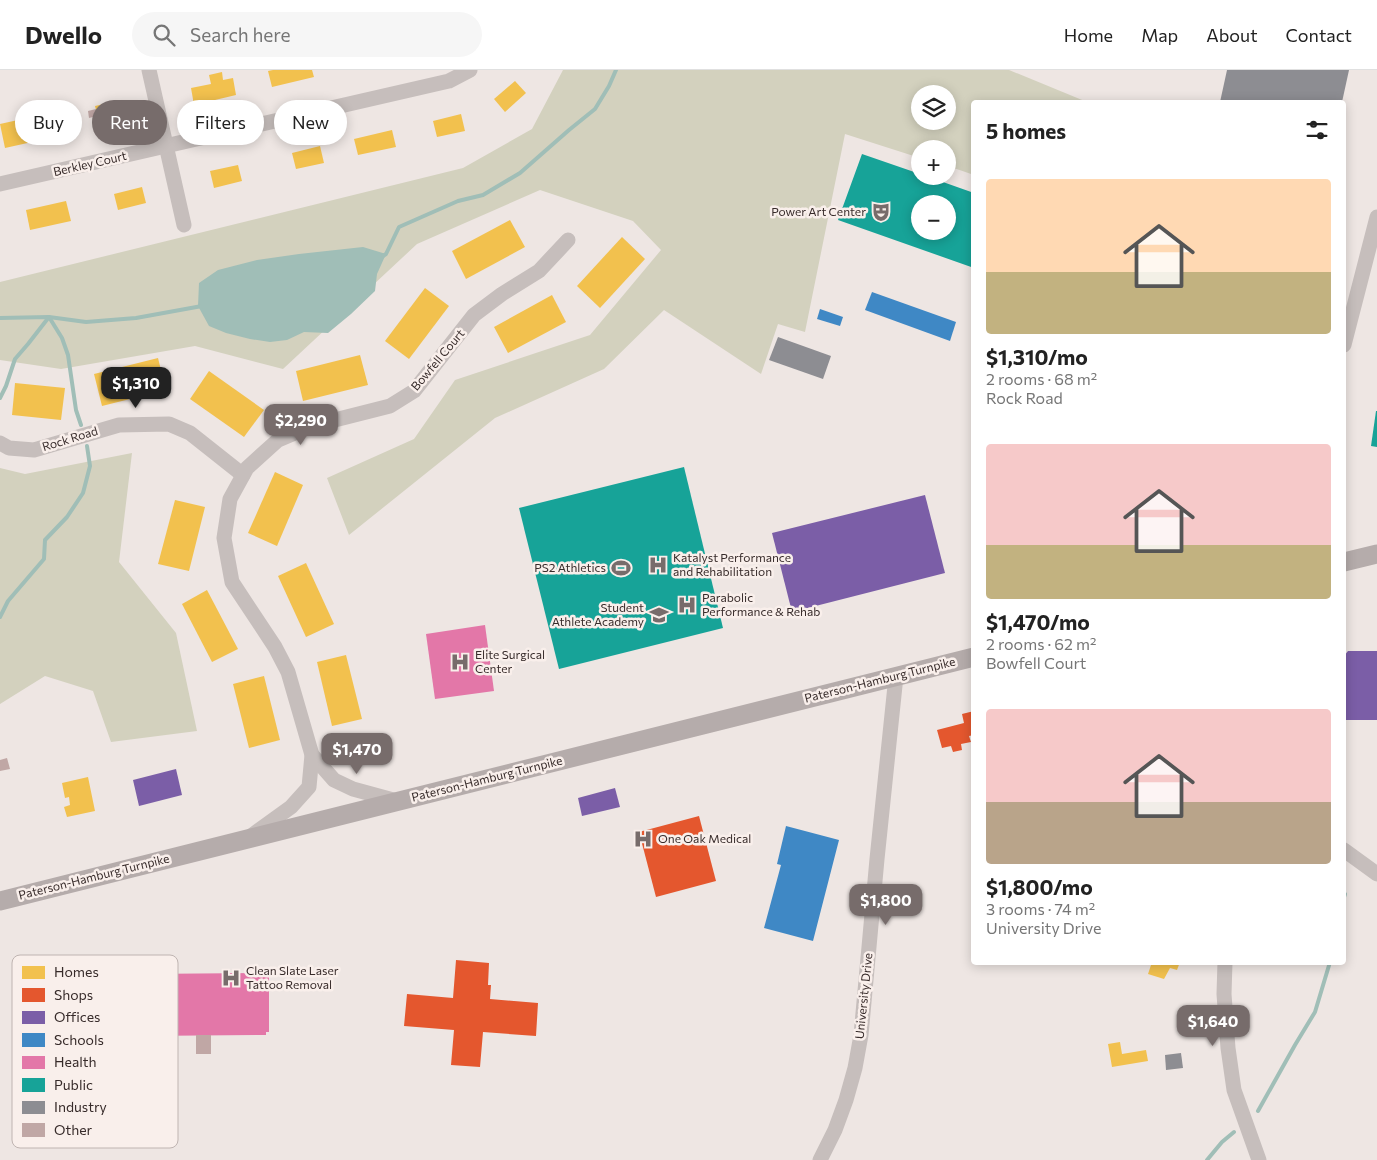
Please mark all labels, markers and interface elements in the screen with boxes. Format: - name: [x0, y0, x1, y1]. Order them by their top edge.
- search box: [132, 12, 482, 57]
- text: Dwello: [25, 20, 102, 49]
- icon: search: [150, 21, 178, 49]
- text: Search here: [190, 23, 291, 46]
- text: Home: [1064, 24, 1113, 46]
- text: Map: [1141, 24, 1178, 46]
- text: About: [1206, 24, 1258, 46]
- text: Contact: [1286, 24, 1352, 46]
- map controls: [911, 85, 956, 240]
- button: layers: [911, 85, 956, 130]
- chip: Buy: [15, 100, 82, 145]
- chip: Rent: [92, 100, 167, 145]
- chip: Filters: [177, 100, 264, 145]
- chip: New: [274, 100, 347, 145]
- icon: filters: [1303, 116, 1331, 144]
- text: 5 homes: [986, 118, 1066, 143]
- button: +: [911, 140, 956, 185]
- street label: Berkley Court: [52, 148, 128, 178]
- button: −: [911, 195, 956, 240]
- theatre icon: Power Art Center: [870, 201, 892, 223]
- place label: Power Art Center: [771, 204, 866, 218]
- icon: home: [1114, 211, 1204, 301]
- street label: Bowfell Court: [408, 326, 467, 393]
- text: $1,310/mo: [986, 344, 1088, 369]
- pin: $1,310: [95, 366, 177, 409]
- text: 2 rooms · 68 m²: [986, 369, 1097, 388]
- text: $1,310: [112, 373, 160, 392]
- text: Rock Road: [986, 388, 1063, 407]
- pin: $2,290: [260, 404, 342, 446]
- text: $2,290: [275, 410, 327, 429]
- street label: Rock Road: [40, 423, 99, 453]
- icon: home: [1114, 476, 1204, 566]
- place label: Katalyst Performance and Rehabilitation: [673, 550, 791, 578]
- hospital icon: Katalyst Performance and Rehabilitation: [647, 554, 669, 576]
- sports icon: PS2 Athletics: [610, 557, 632, 579]
- place label: PS2 Athletics: [534, 560, 606, 574]
- place label: Parabolic Performance & Rehab: [702, 590, 820, 618]
- hospital icon: Parabolic Performance & Rehab: [676, 594, 698, 616]
- place label: Student Athlete Academy: [552, 600, 644, 628]
- school or university icon: Student Athlete Academy: [648, 604, 670, 626]
- text: $1,470/mo: [986, 609, 1090, 634]
- text: 2 rooms · 62 m²: [986, 634, 1096, 653]
- place label: Elite Surgical Center: [475, 647, 545, 675]
- hospital icon: Elite Surgical Center: [449, 651, 471, 673]
- street label: Paterson-Hamburg Turnpike: [803, 653, 957, 705]
- text: Bowfell Court: [986, 653, 1086, 672]
- pin: $1,470: [316, 732, 398, 775]
- text: $1,470: [332, 739, 382, 758]
- icon: home: [1114, 741, 1204, 831]
- street label: Paterson-Hamburg Turnpike: [410, 752, 564, 804]
- hospital icon: One Oak Medical: [632, 828, 654, 850]
- place label: One Oak Medical: [658, 831, 751, 845]
- street label: Paterson-Hamburg Turnpike: [17, 850, 171, 902]
- text: $1,800/mo: [986, 874, 1093, 899]
- pin: $1,800: [845, 884, 927, 926]
- text: $1,800: [860, 890, 912, 909]
- text: 3 rooms · 74 m²: [986, 899, 1095, 918]
- text: University Drive: [986, 918, 1101, 937]
- street label: University Drive: [852, 952, 874, 1040]
- legend: [12, 955, 178, 1148]
- text: Homes: [54, 963, 99, 980]
- place label: Clean Slate Laser Tattoo Removal: [246, 963, 339, 991]
- hospital icon: Clean Slate Laser Tattoo Removal: [220, 967, 242, 989]
- text: Shops: [54, 986, 93, 1003]
- pin: $1,640: [1172, 1004, 1254, 1047]
- text: Offices: [54, 1008, 100, 1025]
- text: $1,640: [1188, 1011, 1238, 1030]
- text: Schools: [54, 1031, 104, 1048]
- text: Health: [54, 1053, 97, 1070]
- text: Public: [54, 1076, 93, 1093]
- text: Industry: [54, 1098, 107, 1115]
- text: Other: [54, 1121, 93, 1138]

